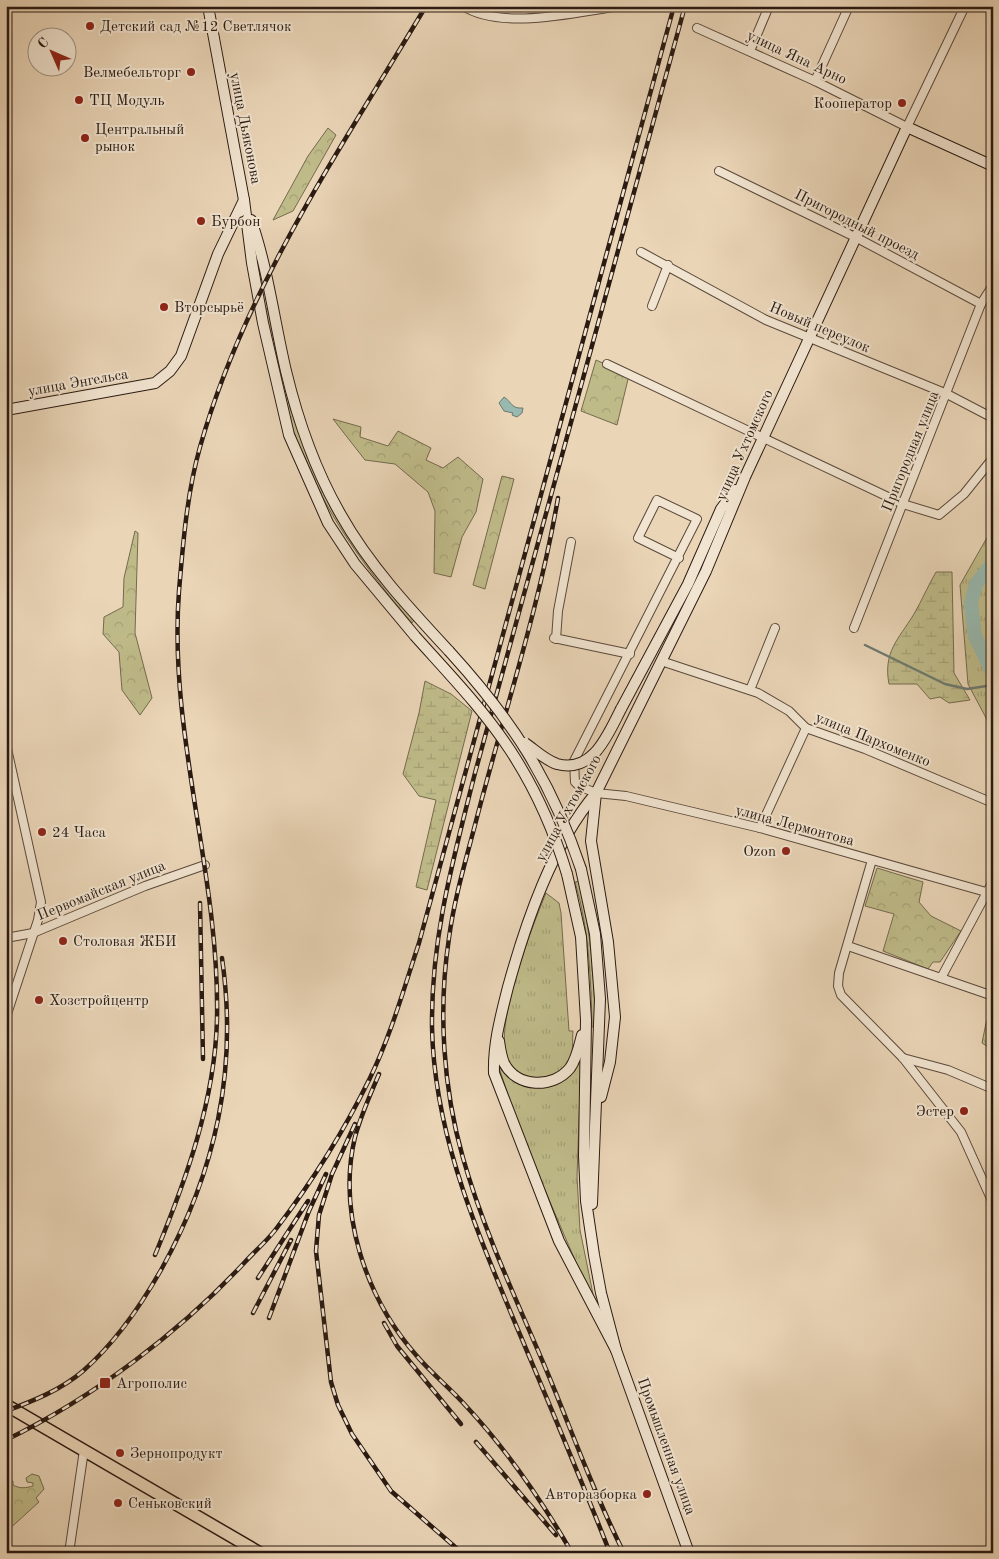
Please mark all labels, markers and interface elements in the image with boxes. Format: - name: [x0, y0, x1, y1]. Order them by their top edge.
- marker: Детский сад №12 Светлячок: [84, 20, 96, 32]
- place label: Детский сад №12 Светлячок: [100, 20, 292, 35]
- north arrow: [28, 28, 78, 78]
- street label: улица Яна Арно: [744, 29, 849, 88]
- text: С: [35, 35, 52, 52]
- place label: Велмебельторг: [83, 66, 181, 81]
- marker: Велмебельторг: [185, 66, 197, 78]
- street label: улица Дьяконова: [226, 71, 263, 186]
- marker: ТЦ Модуль: [73, 94, 85, 106]
- place label: ТЦ Модуль: [89, 94, 165, 109]
- place label: Кооператор: [814, 97, 892, 112]
- marker: Кооператор: [896, 97, 908, 109]
- place label: Центральный рынок: [95, 123, 184, 155]
- marker: Центральный рынок: [79, 132, 91, 144]
- street label: Пригородный проезд: [792, 187, 922, 264]
- marker: Бурбон: [195, 215, 207, 227]
- place label: Бурбон: [211, 215, 260, 230]
- street label: Новый переулок: [767, 300, 873, 357]
- marker: Вторсырьё: [158, 301, 170, 313]
- place label: Вторсырьё: [174, 301, 244, 316]
- street label: улица Энгельса: [27, 367, 130, 400]
- street label: улица Ухтомского: [714, 388, 777, 503]
- street label: Пригородная улица: [880, 388, 943, 514]
- street label: улица Пархоменко: [813, 710, 932, 770]
- street label: улица Ухтомского: [534, 753, 605, 865]
- street label: улица Лермонтова: [734, 803, 856, 850]
- marker: 24 Часа: [36, 826, 48, 838]
- place label: 24 Часа: [52, 826, 107, 841]
- place label: Ozon: [743, 845, 776, 860]
- marker: Ozon: [780, 845, 792, 857]
- street label: Первомайская улица: [35, 859, 168, 924]
- marker: Столовая ЖБИ: [57, 935, 69, 947]
- place label: Столовая ЖБИ: [73, 935, 176, 950]
- marker: Хозстройцентр: [33, 994, 45, 1006]
- place label: Хозстройцентр: [49, 994, 149, 1009]
- place label: Эстер: [916, 1105, 954, 1120]
- marker: Эстер: [958, 1105, 970, 1117]
- marker: Агрополис: [98, 1376, 112, 1390]
- street label: Промышленная улица: [634, 1376, 698, 1518]
- place label: Агрополис: [116, 1377, 188, 1392]
- marker: Зернопродукт: [114, 1447, 126, 1459]
- place label: Зернопродукт: [130, 1447, 223, 1462]
- place label: Авторазборка: [545, 1488, 638, 1503]
- marker: Авторазборка: [641, 1488, 653, 1500]
- marker: Сеньковский: [112, 1497, 124, 1509]
- place label: Сеньковский: [128, 1497, 212, 1512]

